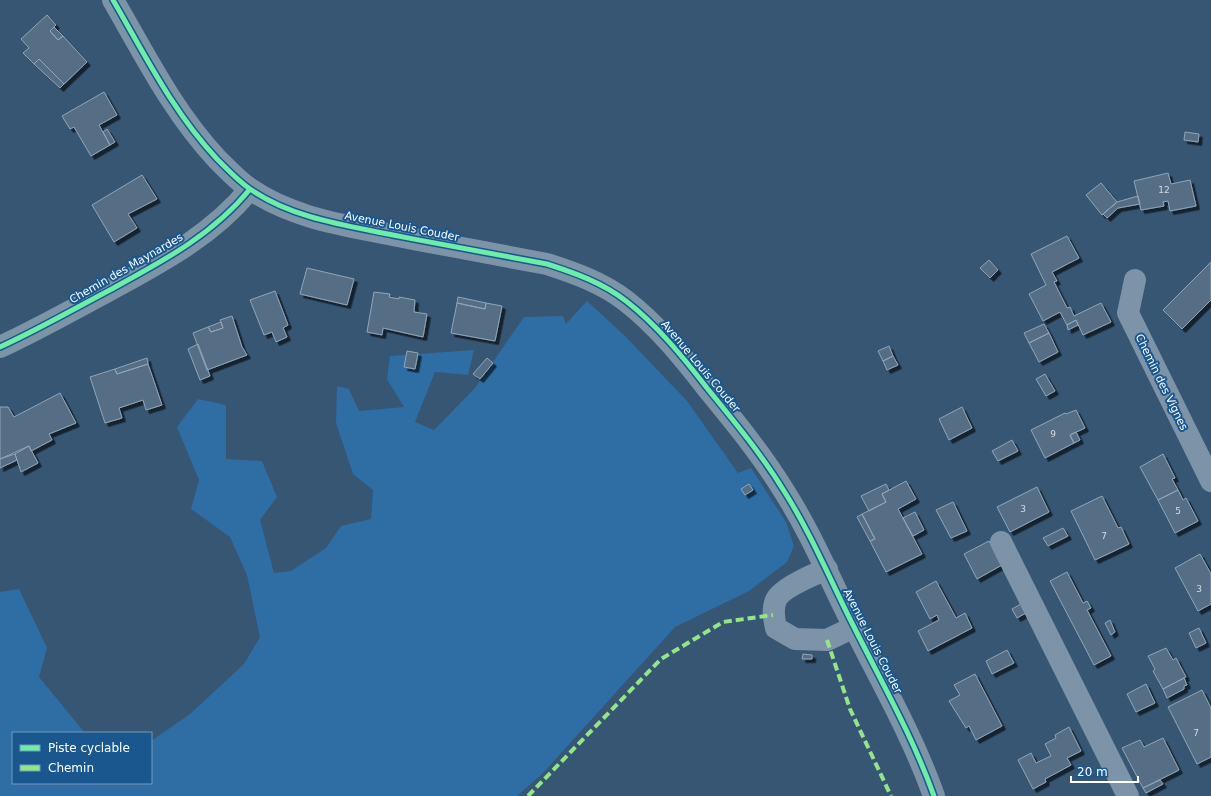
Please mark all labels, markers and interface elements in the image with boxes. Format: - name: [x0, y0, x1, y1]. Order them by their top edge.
- house number: 12: [1158, 185, 1170, 195]
- street label: Avenue Louis Couder: [344, 209, 461, 244]
- street label: Chemin des Maynardes: [67, 230, 186, 306]
- street label: Avenue Louis Couder: [658, 318, 743, 415]
- street label: Chemin des Vignes: [1133, 332, 1191, 433]
- house number: 9: [1050, 429, 1056, 439]
- house number: 3: [1020, 504, 1026, 514]
- house number: 5: [1175, 506, 1181, 516]
- house number: 7: [1101, 531, 1107, 541]
- house number: 3: [1196, 584, 1202, 594]
- street label: Avenue Louis Couder: [840, 587, 905, 696]
- house number: 7: [1193, 728, 1199, 738]
- legend: [12, 732, 152, 784]
- text: Piste cyclable: [48, 741, 130, 755]
- scale bar: [1071, 758, 1138, 784]
- text: Chemin: [48, 761, 94, 775]
- text: 20 m: [1077, 765, 1108, 779]

